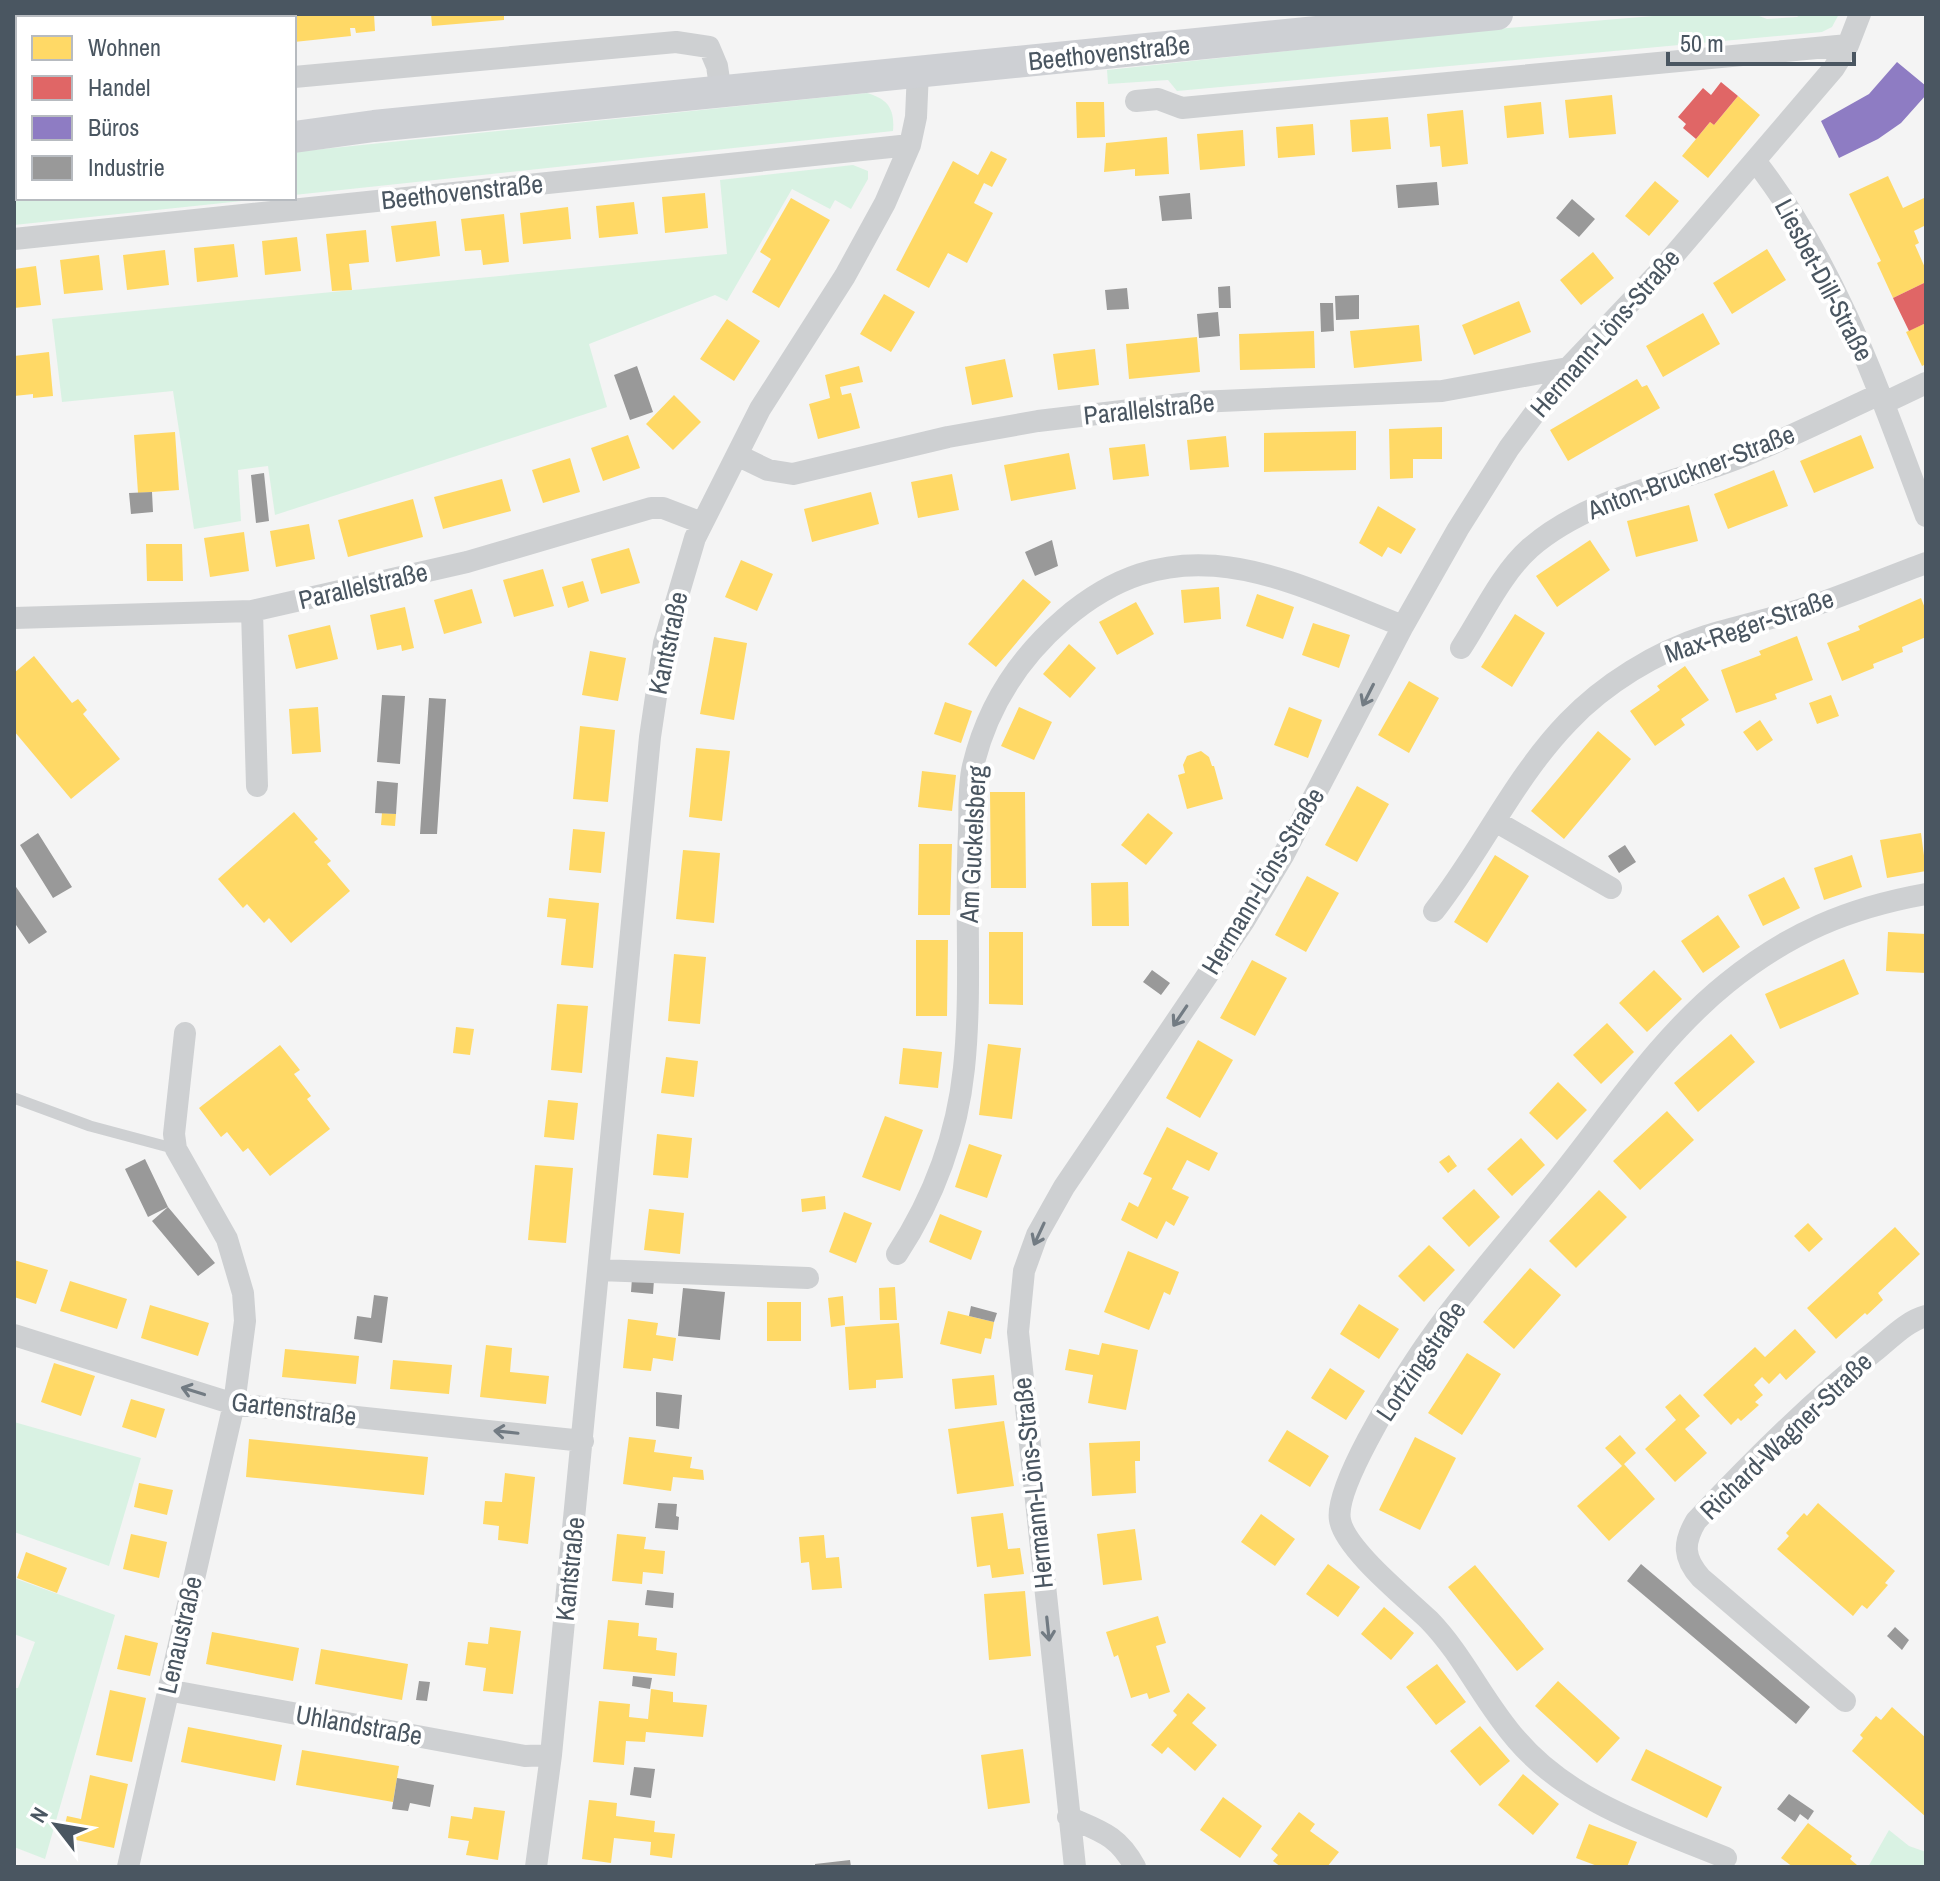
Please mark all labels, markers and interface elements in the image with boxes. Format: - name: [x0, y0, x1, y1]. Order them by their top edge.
- legend: [16, 16, 296, 200]
- scale bar: [1668, 16, 1854, 66]
- street label: Beethovenstraße: [1026, 27, 1192, 78]
- text: 50 m: [1680, 27, 1724, 59]
- text: Wohnen: [88, 31, 161, 63]
- text: Handel: [88, 71, 150, 103]
- text: Büros: [88, 111, 139, 143]
- text: Industrie: [88, 151, 165, 183]
- street label: Beethovenstraße: [379, 166, 545, 217]
- street label: Liesbet-Dill-Straße: [1767, 193, 1882, 367]
- street label: Hermann-Löns-Straße: [1522, 241, 1687, 424]
- street label: Parallelstraße: [1082, 384, 1216, 433]
- street label: Anton-Bruckner-Straße: [1581, 416, 1799, 528]
- street label: Parallelstraße: [295, 554, 431, 617]
- street label: Max-Reger-Straße: [1660, 580, 1838, 671]
- street label: Kantstraße: [640, 588, 695, 698]
- one-way arrow: [1359, 683, 1375, 706]
- street label: Am Guckelsberg: [951, 764, 994, 925]
- street label: Hermann-Löns-Straße: [1193, 781, 1332, 981]
- one-way arrow: [1172, 1004, 1188, 1026]
- one-way arrow: [1031, 1221, 1046, 1245]
- street label: Lortzingstraße: [1368, 1294, 1474, 1427]
- street label: Richard-Wagner-Straße: [1692, 1344, 1879, 1527]
- street label: Hermann-Löns-Straße: [1004, 1376, 1061, 1590]
- one-way arrow: [181, 1383, 206, 1397]
- street label: Gartenstraße: [230, 1383, 359, 1434]
- one-way arrow: [493, 1424, 519, 1439]
- street label: Kantstraße: [547, 1515, 592, 1623]
- street label: Lenaustraße: [149, 1573, 210, 1697]
- one-way arrow: [1040, 1615, 1055, 1642]
- street label: Uhlandstraße: [293, 1696, 425, 1753]
- north arrow: [16, 1785, 96, 1865]
- text: N: [23, 1801, 55, 1828]

